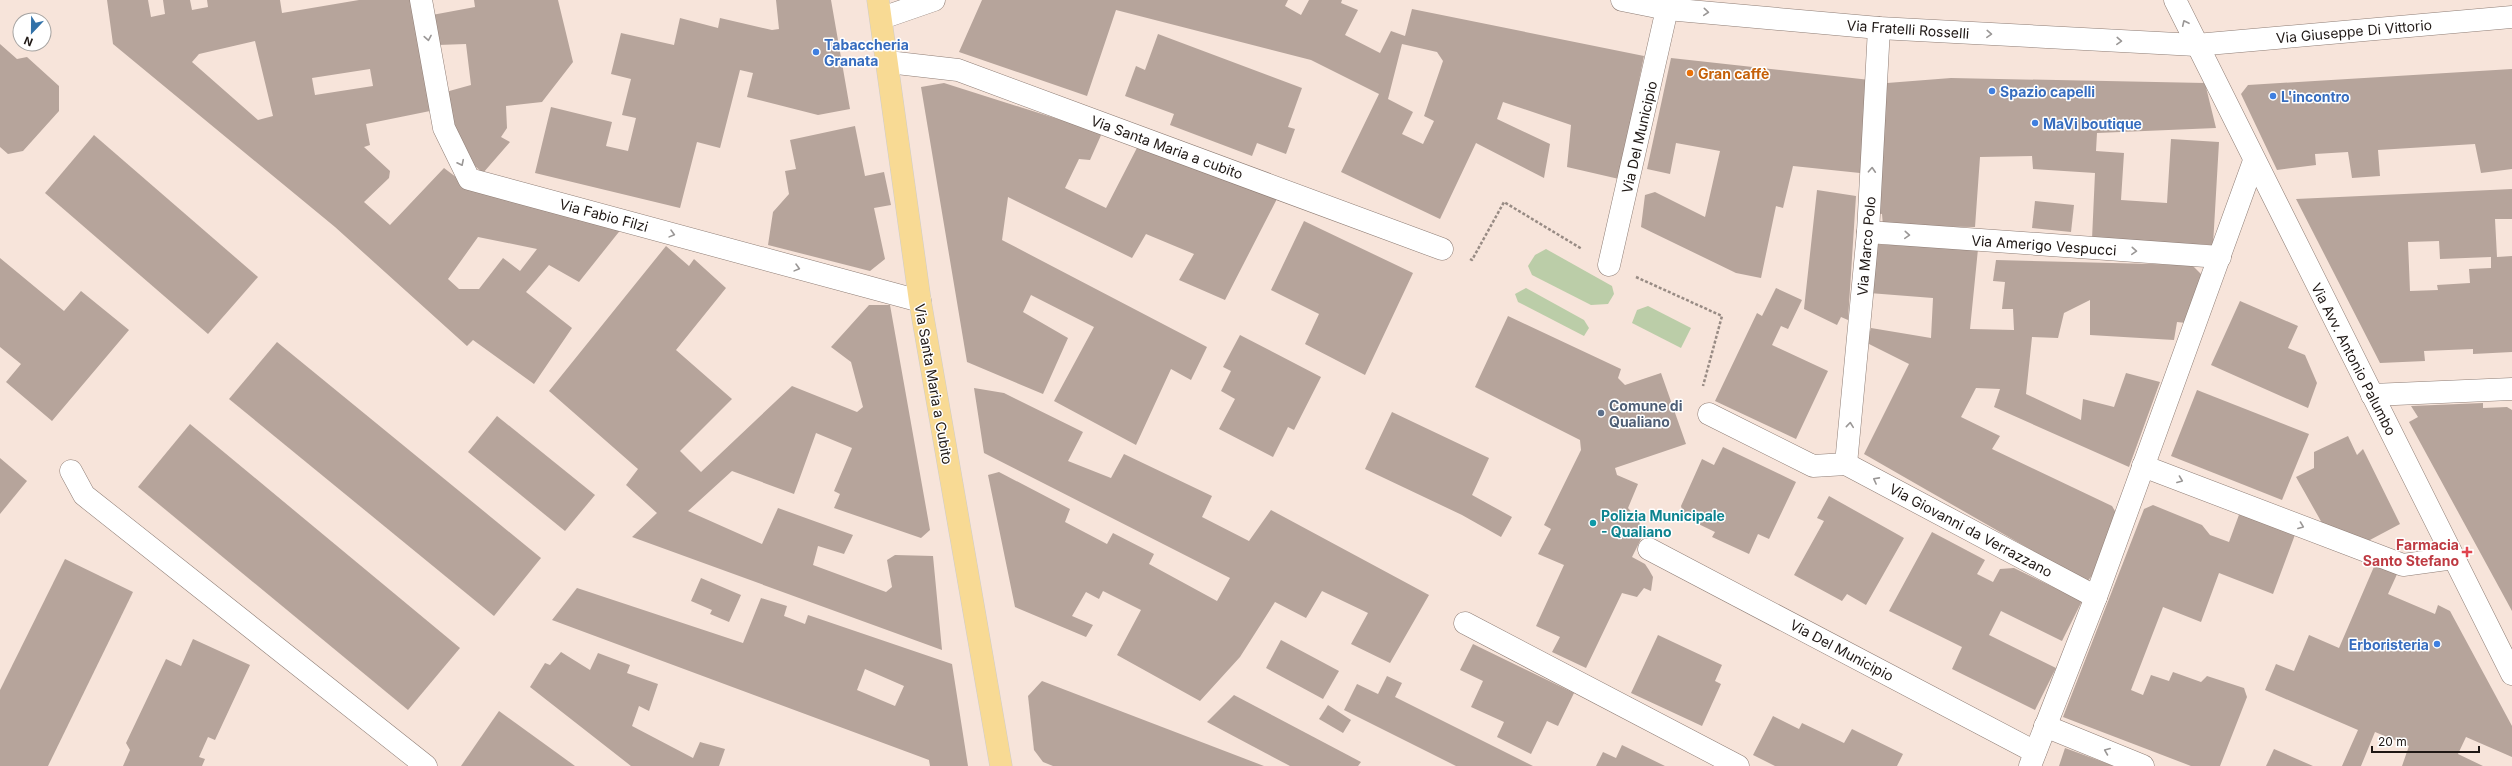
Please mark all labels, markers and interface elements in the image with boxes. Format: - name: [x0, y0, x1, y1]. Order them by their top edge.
- one-way arrow: [1703, 8, 1709, 17]
- north arrow: [12, 12, 52, 52]
- street label: Via Fratelli Rosselli: [1846, 16, 1970, 42]
- street label: Via Giuseppe Di Vittorio: [2275, 16, 2433, 46]
- one-way arrow: [2182, 19, 2190, 27]
- one-way arrow: [1986, 30, 1992, 39]
- text: N: [22, 33, 35, 49]
- one-way arrow: [423, 35, 432, 42]
- place label: Tabaccheria Granata: [824, 36, 909, 69]
- one-way arrow: [2116, 37, 2122, 45]
- marker: Tabaccheria Granata: [811, 47, 821, 57]
- place label: Gran caffè: [1698, 65, 1769, 82]
- marker: Gran caffè: [1685, 68, 1695, 78]
- street label: Via Del Municipio: [1618, 79, 1660, 195]
- place label: Spazio capelli: [2000, 83, 2095, 100]
- marker: Spazio capelli: [1987, 86, 1997, 96]
- place label: L'incontro: [2281, 88, 2350, 105]
- marker: L'incontro: [2268, 91, 2278, 101]
- street label: Via Santa Maria a cubito: [1089, 112, 1245, 182]
- place label: MaVi boutique: [2043, 115, 2142, 132]
- marker: MaVi boutique: [2030, 118, 2040, 128]
- one-way arrow: [456, 159, 464, 166]
- one-way arrow: [1867, 167, 1876, 173]
- street label: Via Fabio Filzi: [558, 195, 650, 235]
- street label: Via Marco Polo: [1853, 196, 1879, 296]
- one-way arrow: [669, 229, 675, 237]
- one-way arrow: [1904, 231, 1910, 240]
- street label: Via Amerigo Vespucci: [1971, 231, 2117, 259]
- one-way arrow: [2131, 247, 2137, 255]
- one-way arrow: [794, 263, 801, 271]
- street label: Via Avv. Antonio Palumbo: [2308, 280, 2400, 438]
- street label: Via Santa Maria a Cubito: [912, 302, 956, 466]
- place label: Comune di Qualiano: [1609, 397, 1683, 430]
- marker: Comune di Qualiano: [1596, 408, 1606, 418]
- one-way arrow: [1845, 422, 1854, 428]
- one-way arrow: [2176, 476, 2183, 484]
- one-way arrow: [1873, 477, 1880, 484]
- street label: Via Giovanni da Verrazzano: [1886, 480, 2056, 580]
- place label: Polizia Municipale - Qualiano: [1601, 507, 1725, 540]
- marker: Polizia Municipale - Qualiano: [1588, 518, 1598, 528]
- one-way arrow: [2298, 522, 2305, 530]
- place label: Farmacia Santo Stefano: [2363, 536, 2459, 569]
- marker: Farmacia Santo Stefano: [2462, 547, 2472, 557]
- street label: Via Del Municipio: [1787, 616, 1897, 684]
- place label: Erboristeria: [2349, 636, 2429, 653]
- marker: Erboristeria: [2432, 639, 2442, 649]
- scale bar: [2372, 728, 2479, 754]
- text: 20 m: [2378, 734, 2407, 749]
- one-way arrow: [2103, 748, 2110, 756]

